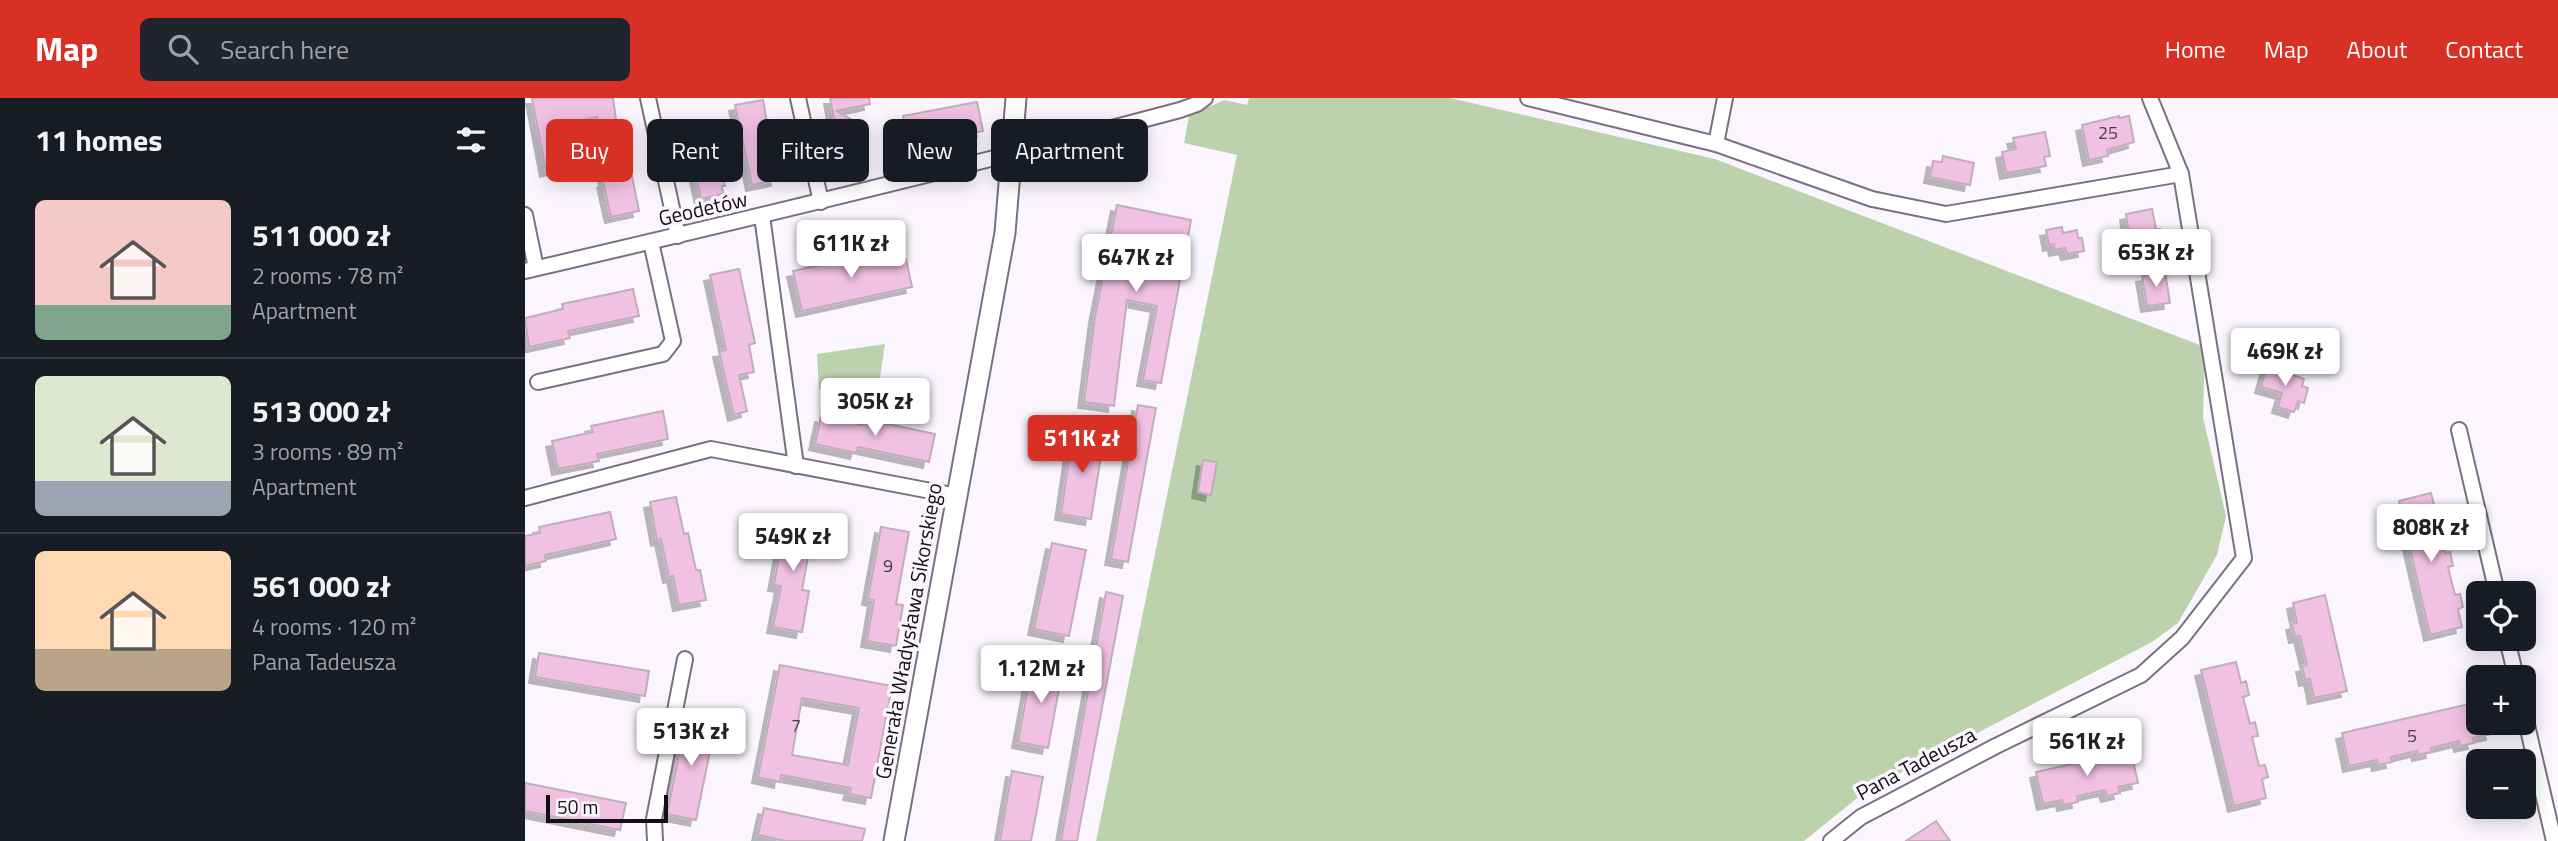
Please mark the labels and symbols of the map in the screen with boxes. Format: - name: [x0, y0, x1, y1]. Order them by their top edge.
- house number: 25: [2098, 119, 2118, 146]
- street label: Geodetów: [655, 182, 751, 234]
- pin: 611K zł: [786, 220, 916, 280]
- pin: 653K zł: [2091, 230, 2221, 289]
- pin: 647K zł: [1071, 234, 1201, 294]
- pin: 469K zł: [2220, 328, 2350, 388]
- pin: 305K zł: [810, 378, 940, 438]
- pin: 511K zł: [1017, 416, 1147, 475]
- street label: Generała Władysława Sikorskiego: [866, 480, 950, 782]
- pin: 808K zł: [2366, 504, 2496, 564]
- pin: 549K zł: [728, 514, 858, 573]
- house number: 9: [883, 552, 893, 579]
- pin: 1.12M zł: [969, 646, 1113, 705]
- pin: 513K zł: [626, 708, 756, 768]
- house number: 7: [791, 712, 801, 739]
- street label: Pana Tadeusza: [1850, 718, 1982, 808]
- pin: 561K zł: [2022, 718, 2152, 778]
- house number: 5: [2407, 722, 2417, 749]
- scale bar: [546, 792, 669, 824]

